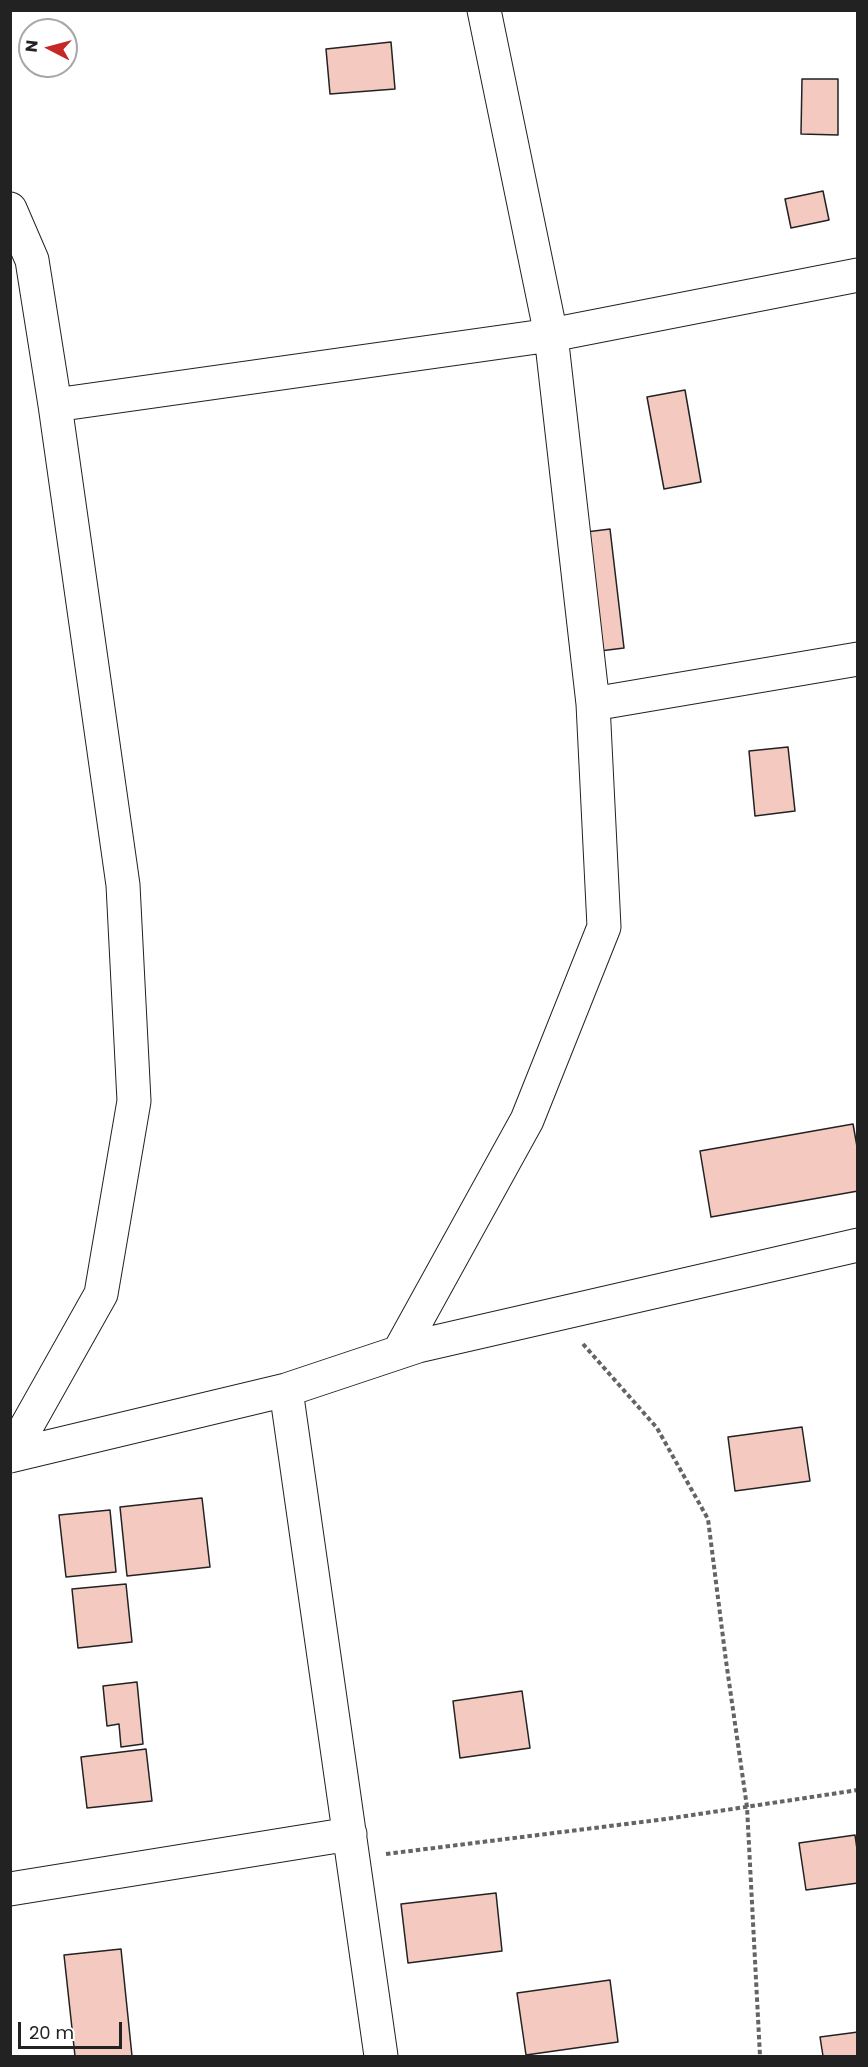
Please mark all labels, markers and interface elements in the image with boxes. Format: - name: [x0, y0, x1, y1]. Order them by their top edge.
- north arrow: [18, 18, 78, 78]
- text: N: [20, 39, 44, 53]
- scale bar: [21, 2010, 124, 2048]
- text: 20 m: [29, 2020, 74, 2045]

